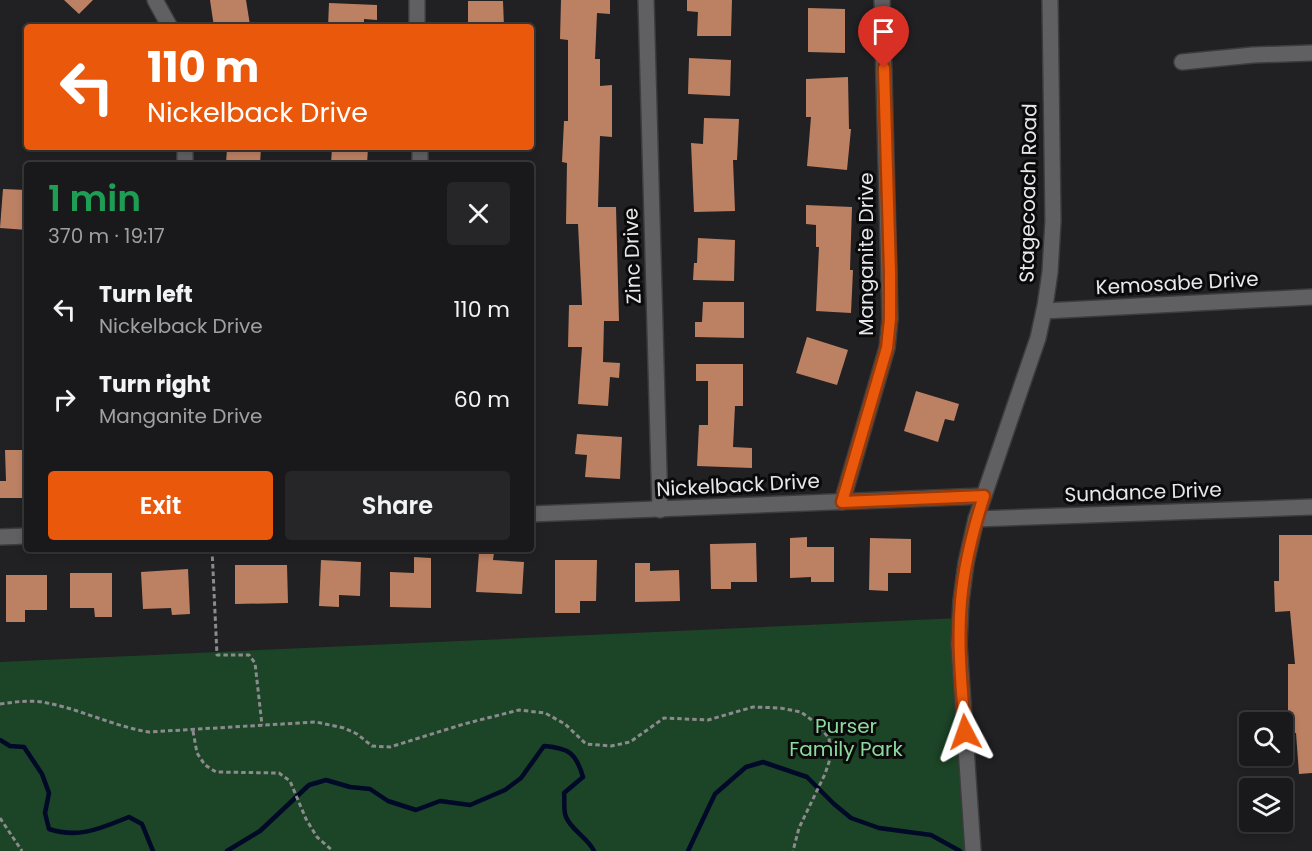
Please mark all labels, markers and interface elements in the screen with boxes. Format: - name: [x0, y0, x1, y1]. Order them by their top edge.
- pin: [858, 6, 909, 68]
- icon: arrive: [867, 15, 900, 48]
- text: 110 m: [147, 38, 259, 97]
- icon: left: [48, 48, 126, 126]
- text: Nickelback Drive: [147, 94, 368, 131]
- street label: Stagecoach Road: [1012, 103, 1044, 283]
- street label: Manganite Drive: [852, 172, 880, 336]
- text: 1 min: [48, 173, 141, 224]
- button: close: [447, 182, 510, 245]
- street label: Zinc Drive: [616, 207, 648, 305]
- text: 370 m · 19:17: [48, 222, 165, 250]
- street label: Kemosabe Drive: [1095, 265, 1259, 301]
- text: Turn left: [99, 279, 193, 310]
- icon: left: [48, 293, 81, 326]
- text: 110 m: [454, 294, 510, 325]
- text: Nickelback Drive: [99, 312, 263, 340]
- text: Turn right: [99, 369, 210, 400]
- icon: right: [48, 383, 81, 416]
- text: 60 m: [454, 384, 510, 415]
- text: Manganite Drive: [99, 402, 262, 430]
- street label: Nickelback Drive: [656, 467, 820, 503]
- button: Exit: [48, 471, 273, 540]
- button: Share: [285, 471, 510, 540]
- street label: Sundance Drive: [1064, 475, 1222, 509]
- position arrow: [933, 700, 997, 764]
- park label: Purser Family Park: [789, 712, 903, 763]
- map controls: [1239, 712, 1293, 832]
- button: search: [1239, 712, 1293, 766]
- button: layers: [1239, 778, 1293, 832]

